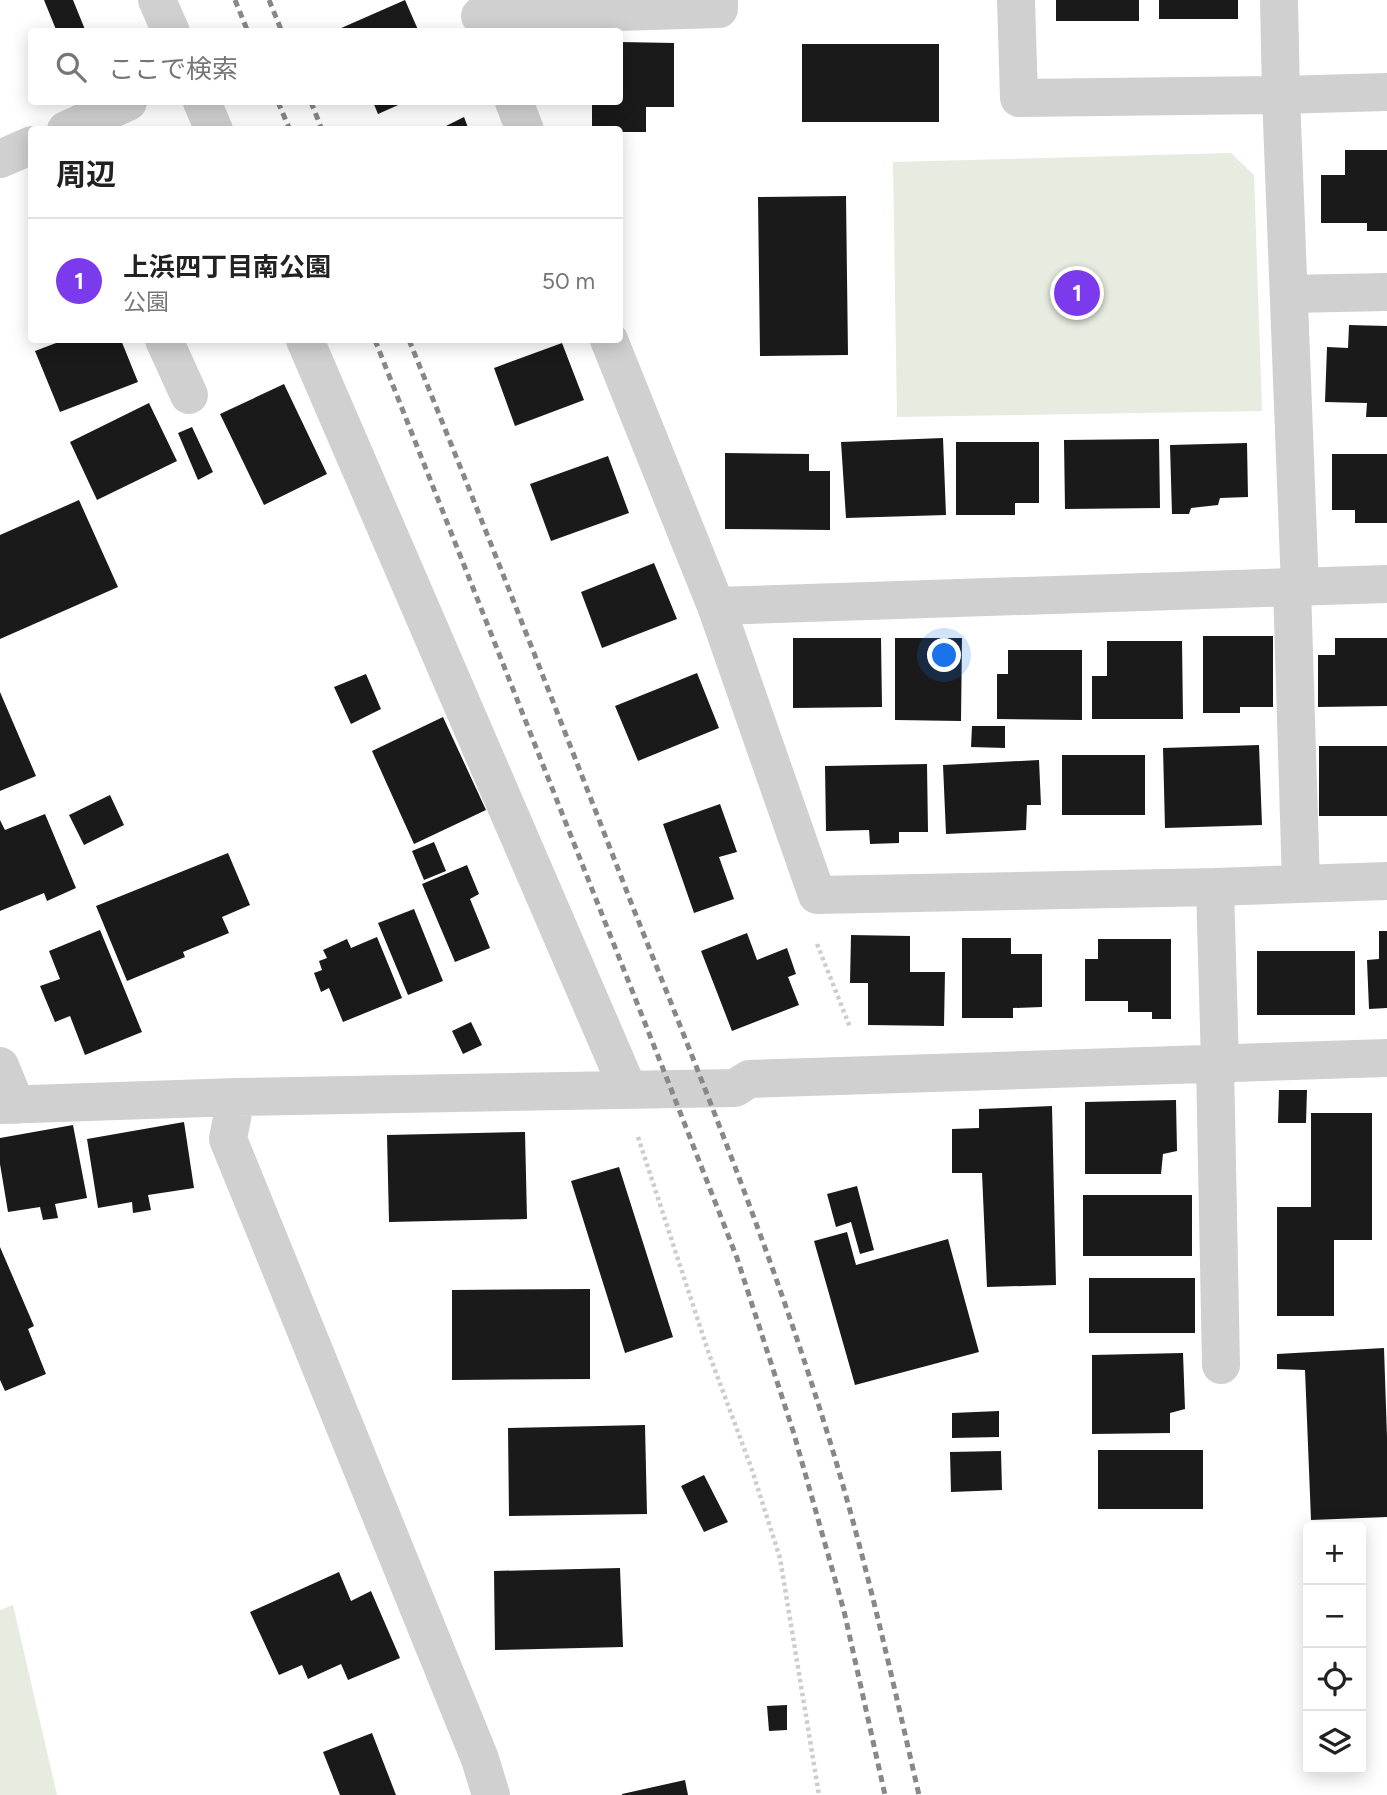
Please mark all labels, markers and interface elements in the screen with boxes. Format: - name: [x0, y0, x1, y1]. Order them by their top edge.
- search box: [28, 28, 623, 105]
- icon: search: [52, 48, 90, 86]
- text: ここで検索: [108, 53, 238, 85]
- text: 周辺: [56, 156, 116, 193]
- text: 上浜四丁目南公園: [123, 251, 331, 283]
- text: 1: [74, 267, 84, 295]
- text: 50 m: [542, 267, 595, 295]
- pin: 1: [1054, 267, 1100, 319]
- text: 公園: [123, 288, 169, 316]
- your location: [927, 638, 961, 672]
- map controls: [1303, 1522, 1366, 1774]
- button: +: [1303, 1522, 1366, 1585]
- button: −: [1303, 1585, 1366, 1648]
- button: locate: [1303, 1648, 1366, 1711]
- button: layers: [1303, 1711, 1366, 1774]

